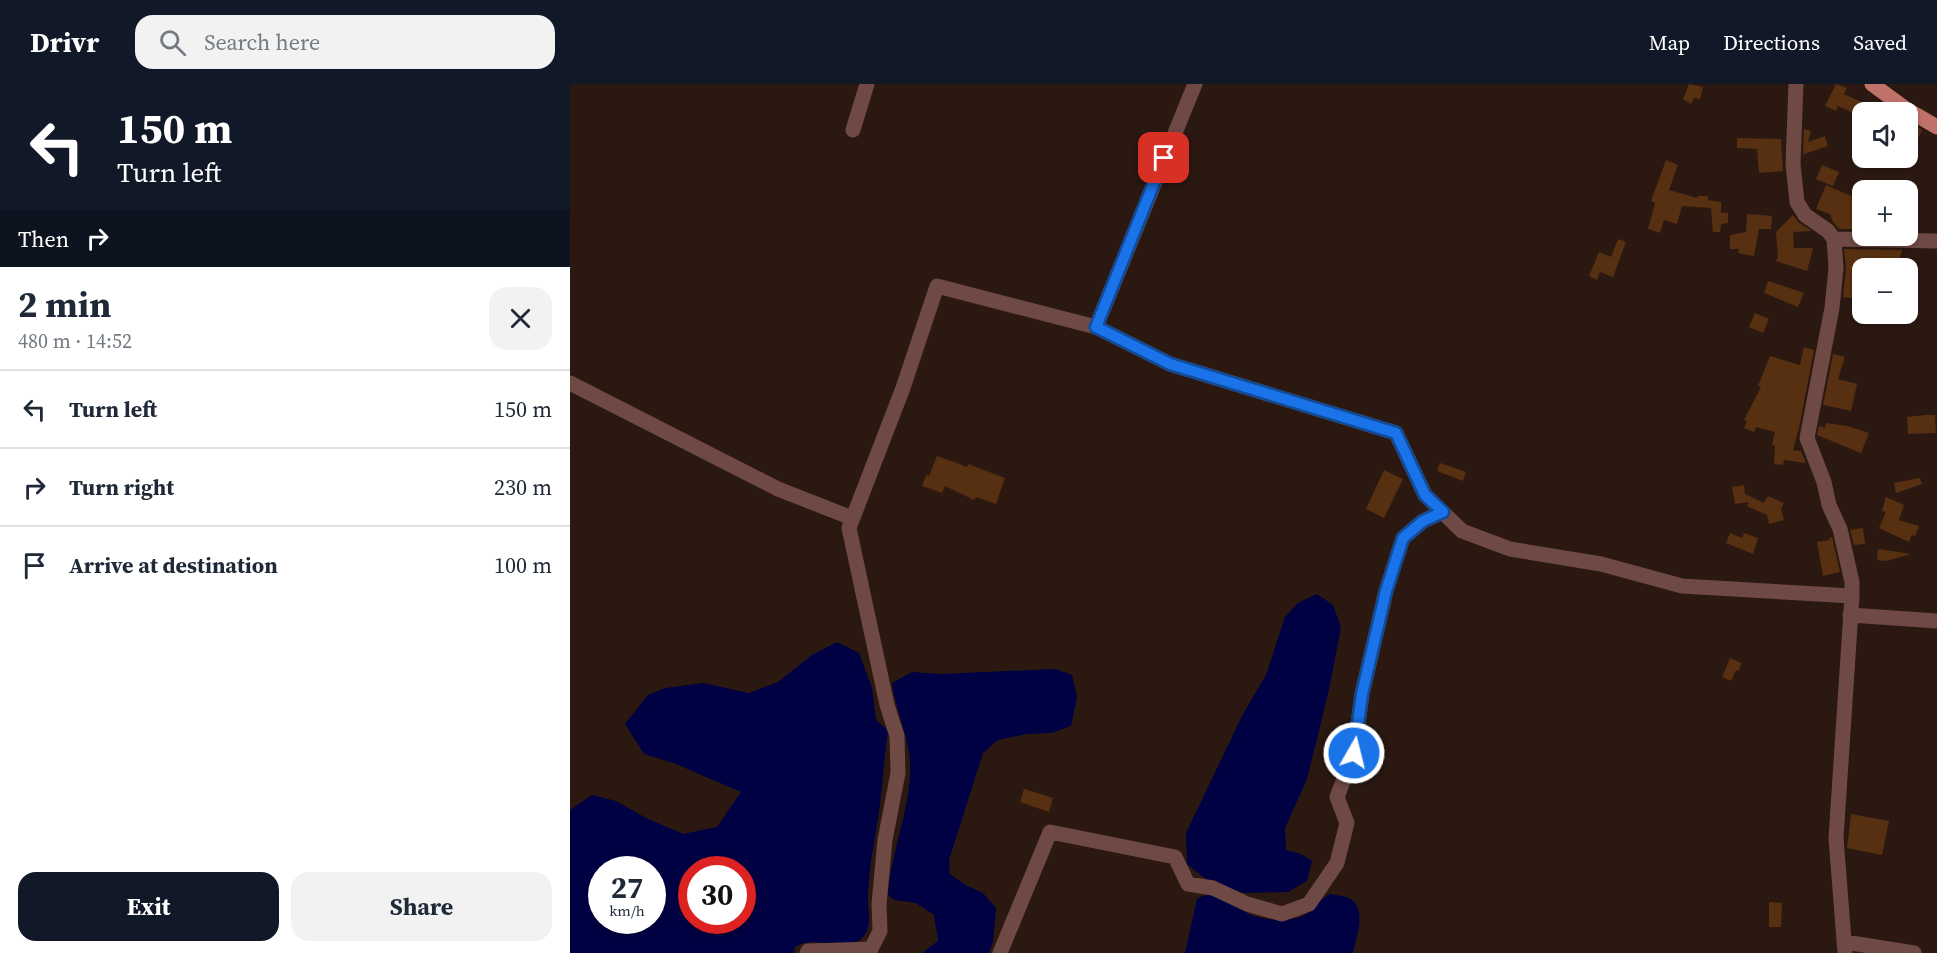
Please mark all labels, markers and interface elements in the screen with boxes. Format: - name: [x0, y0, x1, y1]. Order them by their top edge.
- search box: [135, 15, 555, 69]
- text: Drivr: [30, 23, 99, 61]
- icon: search: [156, 26, 189, 59]
- text: Search here: [204, 27, 320, 57]
- text: Map: [1649, 28, 1690, 57]
- text: Directions: [1723, 28, 1820, 57]
- text: Saved: [1853, 28, 1907, 57]
- text: 150 m: [117, 99, 232, 157]
- map controls: [1852, 102, 1918, 324]
- button: sound: [1852, 102, 1918, 168]
- icon: left: [18, 108, 96, 186]
- pin: [1138, 132, 1189, 183]
- icon: arrive: [1147, 141, 1180, 174]
- text: Turn left: [117, 154, 221, 191]
- button: +: [1852, 180, 1918, 246]
- icon: right: [81, 222, 114, 255]
- text: Then: [18, 224, 69, 254]
- button: −: [1852, 258, 1918, 324]
- text: 2 min: [18, 280, 111, 329]
- button: close: [489, 287, 552, 350]
- text: 480 m · 14:52: [18, 327, 132, 355]
- icon: left: [18, 393, 51, 426]
- text: Turn left: [69, 394, 157, 424]
- text: 150 m: [494, 394, 552, 424]
- icon: right: [18, 471, 51, 504]
- text: Turn right: [69, 472, 174, 502]
- text: 230 m: [494, 472, 552, 502]
- icon: arrive: [18, 549, 51, 582]
- text: Arrive at destination: [69, 550, 278, 580]
- text: 100 m: [494, 550, 552, 580]
- position arrow: [1322, 721, 1386, 785]
- speed limit sign: 30: [678, 856, 756, 934]
- text: 27: [611, 867, 643, 908]
- button: Exit: [18, 872, 279, 941]
- button: Share: [291, 872, 552, 941]
- text: km/h: [609, 900, 645, 921]

